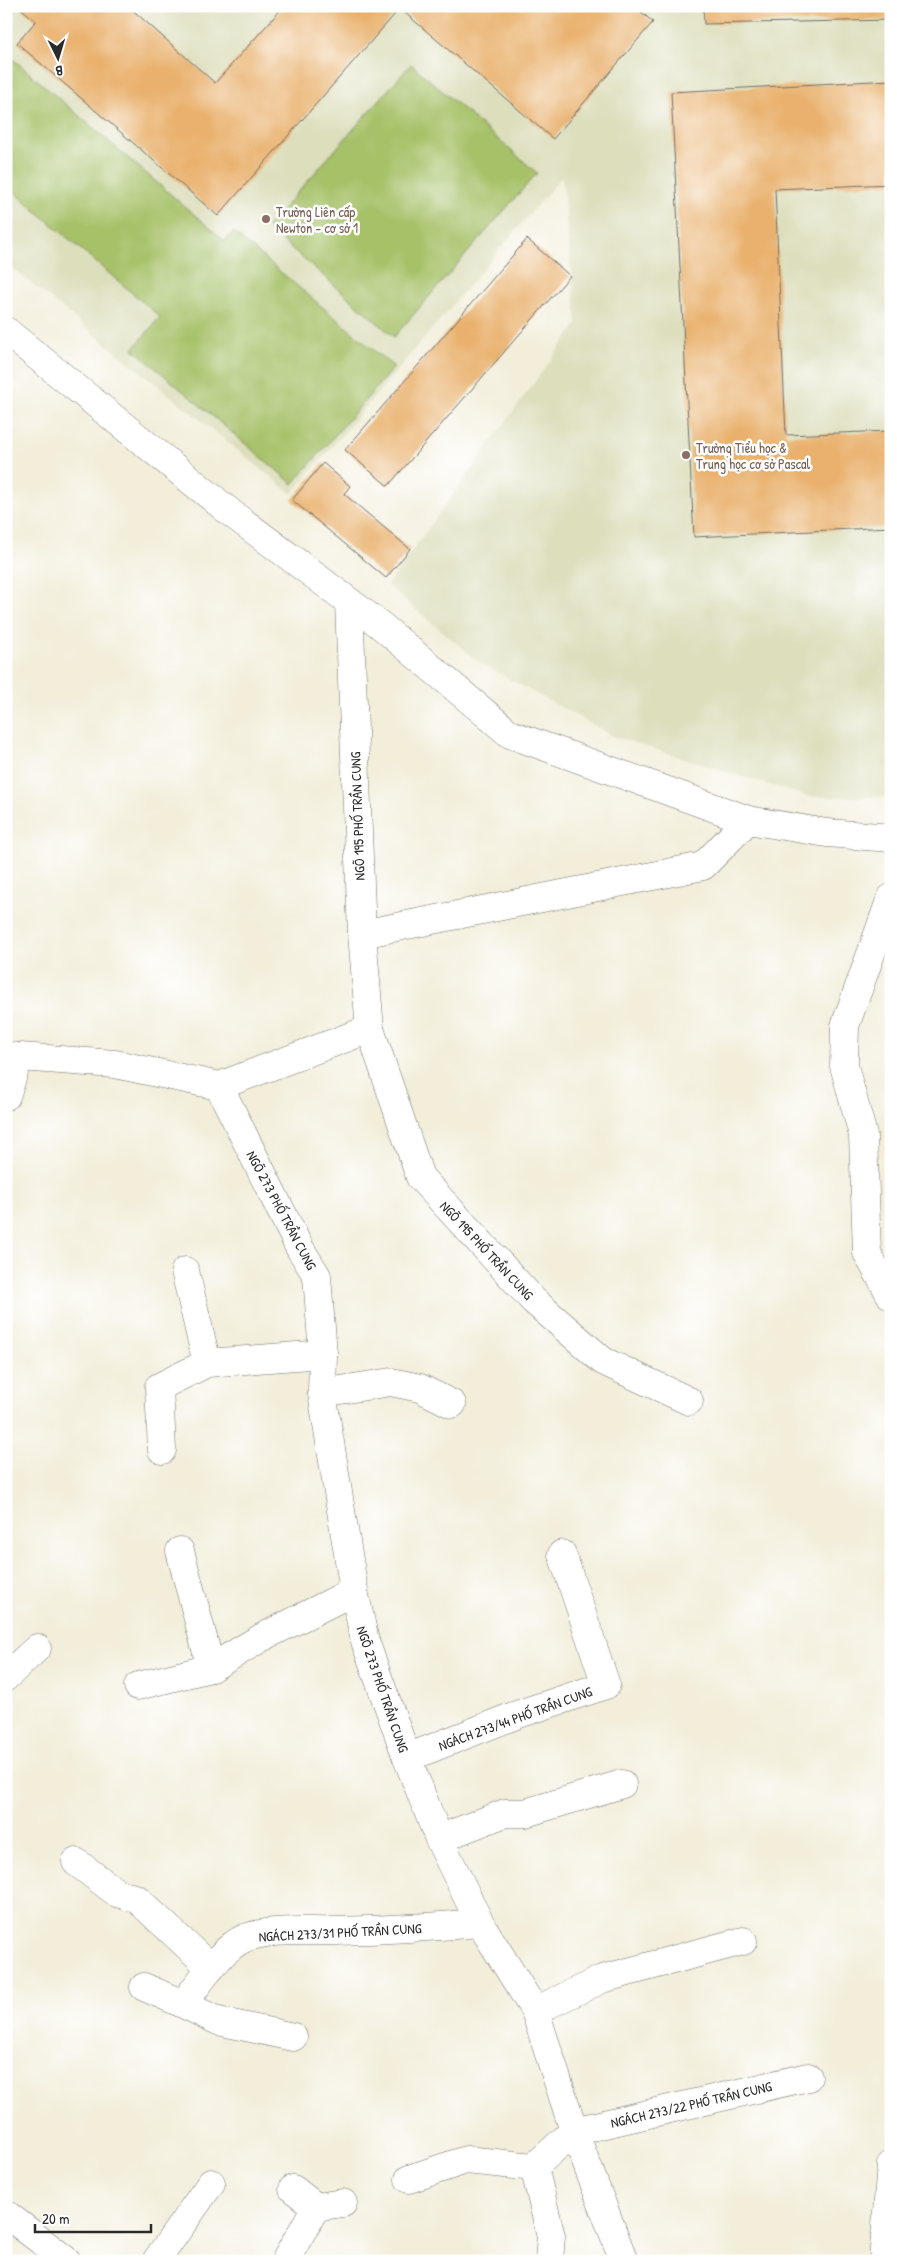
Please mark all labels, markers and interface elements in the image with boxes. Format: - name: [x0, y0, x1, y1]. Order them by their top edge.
- north arrow: [32, 32, 82, 82]
- text: B: [55, 62, 64, 81]
- place label: Trường Liên cấp Newton - cơ sở 1: [276, 202, 358, 237]
- marker: Trường Liên cấp Newton - cơ sở 1: [260, 213, 272, 225]
- place label: Trường Tiểu học & Trung học cơ sở Pascal: [696, 438, 811, 474]
- marker: Trường Tiểu học & Trung học cơ sở Pascal: [680, 449, 692, 461]
- street label: NGÕ 195 PHỐ TRẦN CUNG: [345, 751, 369, 881]
- street label: NGÕ 273 PHỐ TRẦN CUNG: [243, 1147, 322, 1273]
- street label: NGÕ 195 PHỐ TRẦN CUNG: [436, 1196, 538, 1304]
- street label: NGÕ 273 PHỐ TRẦN CUNG: [352, 1623, 414, 1755]
- street label: NGÁCH 273/44 PHỐ TRẦN CUNG: [436, 1681, 595, 1755]
- street label: NGÁCH 273/31 PHỐ TRẦN CUNG: [258, 1918, 422, 1946]
- street label: NGÁCH 273/22 PHỐ TRẦN CUNG: [609, 2076, 774, 2132]
- scale bar: [35, 2202, 151, 2234]
- text: 20 m: [42, 2208, 69, 2229]

